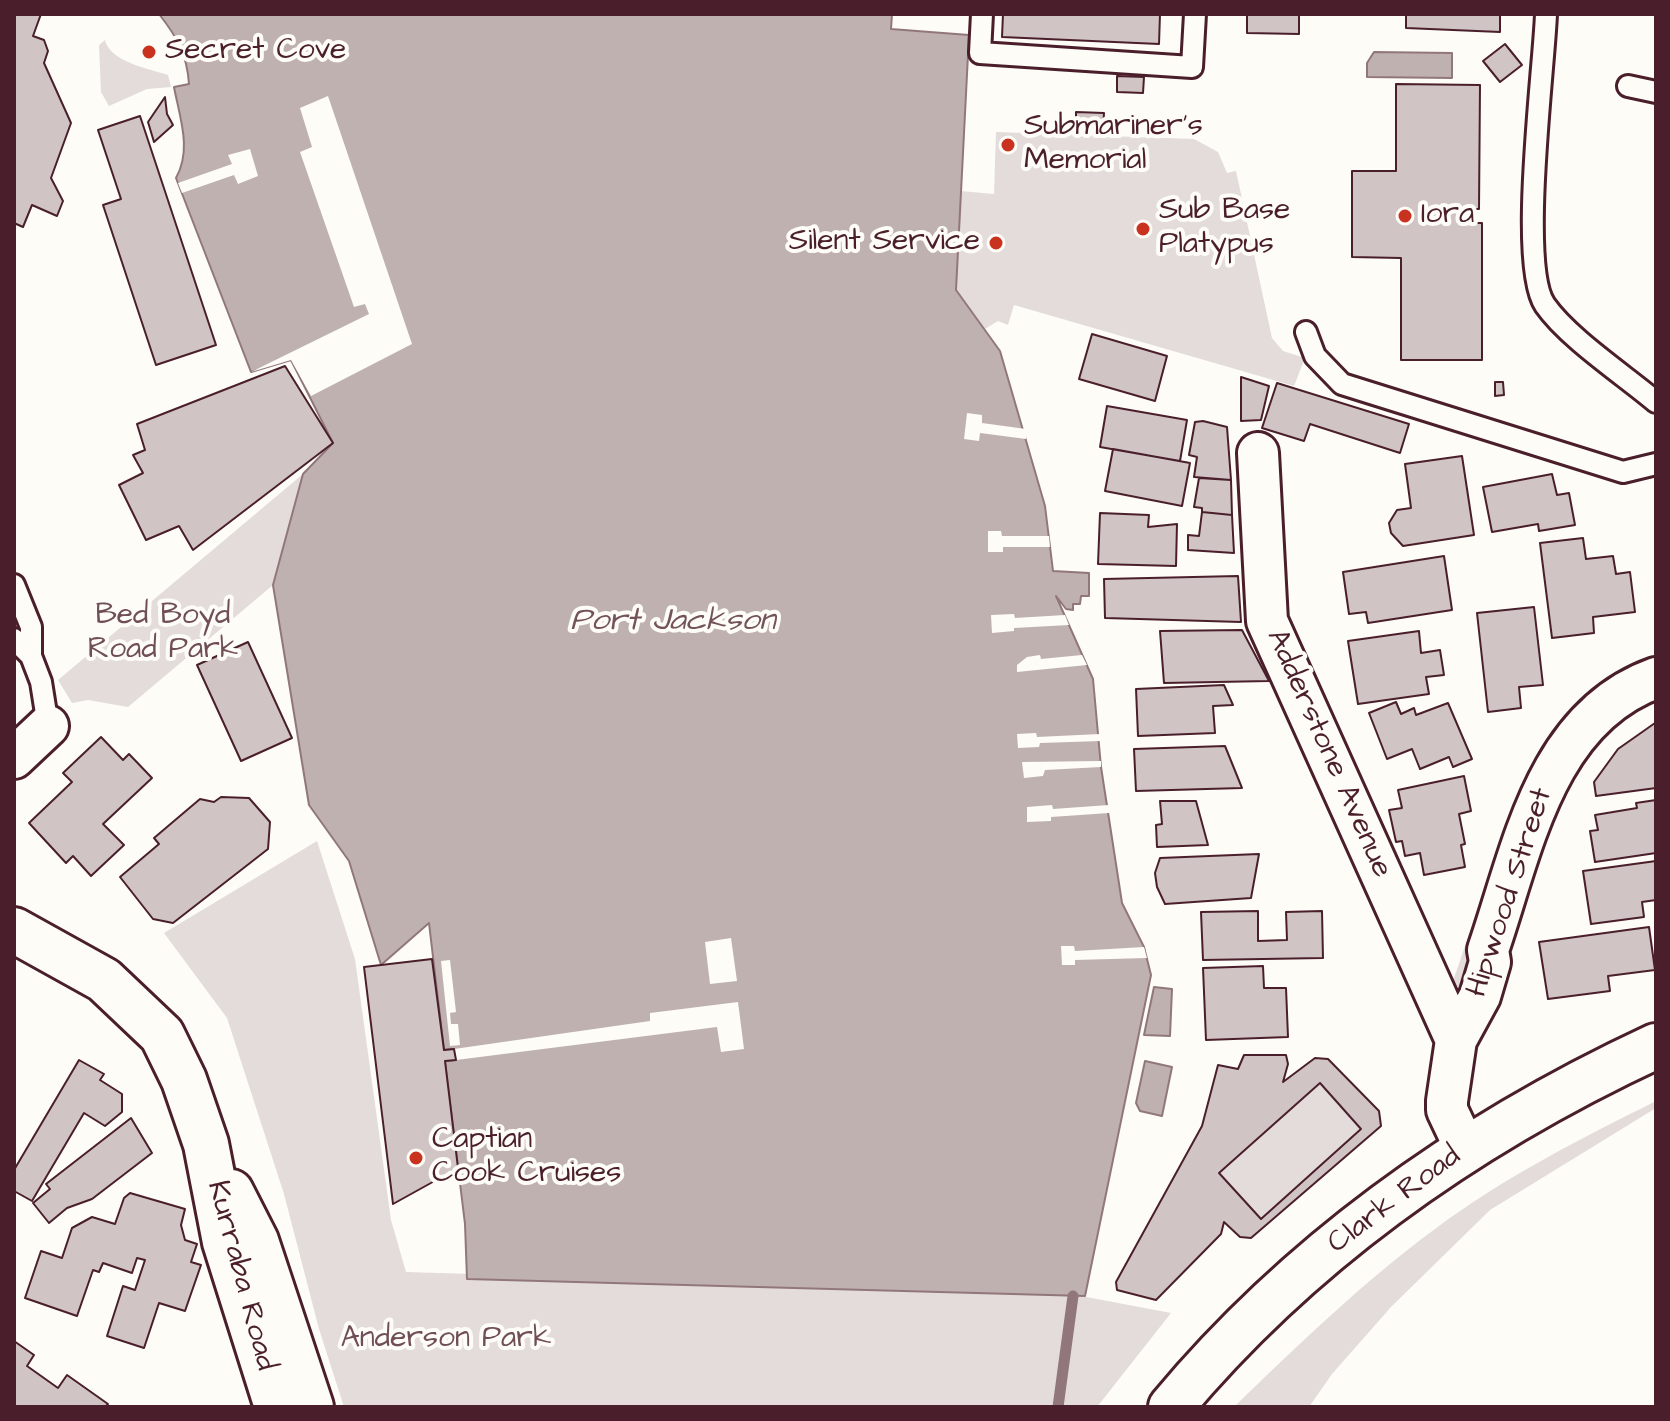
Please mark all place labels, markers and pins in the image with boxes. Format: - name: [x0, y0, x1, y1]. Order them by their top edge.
- place label: Secret Cove: [165, 34, 346, 70]
- marker: Secret Cove: [140, 43, 158, 61]
- place label: Submariner's Memorial: [1024, 110, 1203, 180]
- marker: Submariner's Memorial: [999, 136, 1017, 154]
- place label: Sub Base Platypus: [1159, 194, 1290, 264]
- place label: Iora: [1421, 198, 1474, 234]
- marker: Iora: [1396, 207, 1414, 225]
- marker: Sub Base Platypus: [1134, 220, 1152, 238]
- place label: Silent Service: [789, 225, 980, 261]
- marker: Silent Service: [987, 234, 1005, 252]
- place label: Captian Cook Cruises: [432, 1123, 621, 1194]
- marker: Captian Cook Cruises: [407, 1149, 425, 1167]

